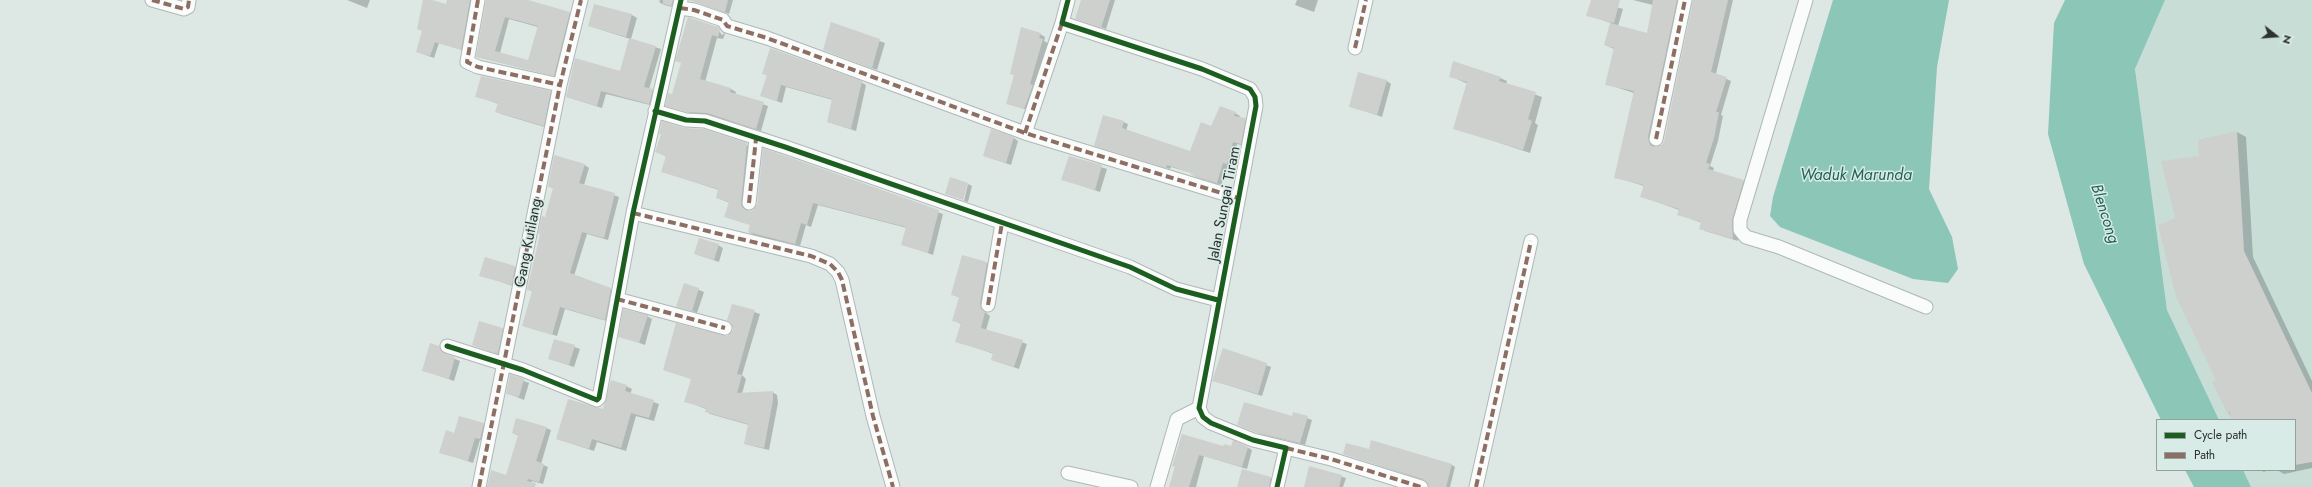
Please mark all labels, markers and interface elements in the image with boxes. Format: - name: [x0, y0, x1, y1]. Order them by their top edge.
- north arrow: [2256, 16, 2296, 56]
- text: N: [2279, 33, 2296, 46]
- street label: Jalan Sungai Tiram: [1205, 145, 1245, 263]
- water label: Waduk Marunda: [1800, 166, 1912, 186]
- water label: Blencong: [2085, 182, 2123, 246]
- street label: Gang Kutilang: [512, 197, 546, 289]
- legend: [2156, 419, 2296, 471]
- text: Cycle path: [2194, 426, 2247, 444]
- text: Path: [2194, 446, 2215, 464]

